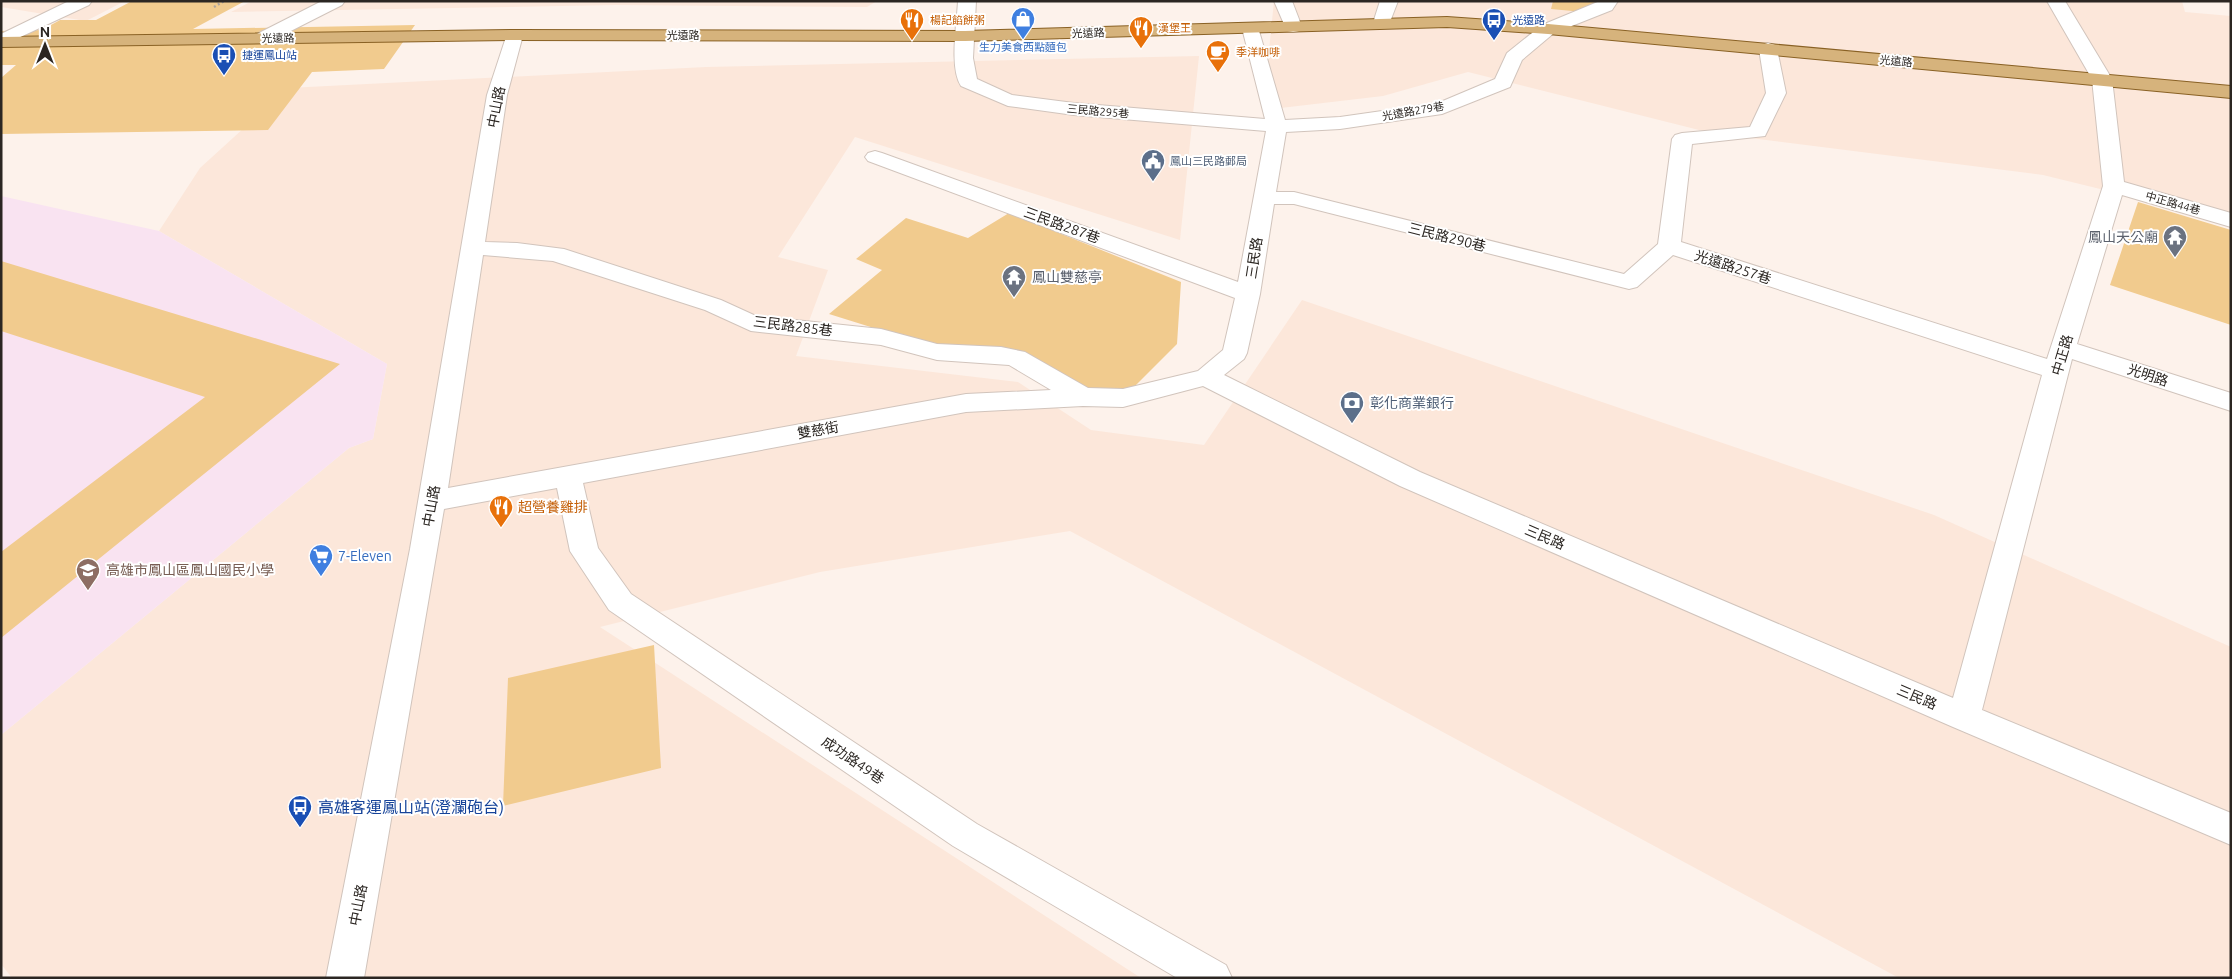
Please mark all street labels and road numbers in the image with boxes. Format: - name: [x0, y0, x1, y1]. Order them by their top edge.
- street label: 光遠路: [1071, 26, 1105, 40]
- street label: 光遠路: [667, 29, 700, 41]
- street label: 光遠路: [261, 32, 295, 44]
- street label: 光遠路: [1879, 54, 1913, 68]
- street label: 中山路: [484, 85, 508, 129]
- street label: 光遠路279巷: [1381, 100, 1445, 122]
- street label: 三民路295巷: [1066, 102, 1130, 120]
- street label: 中正路44巷: [2144, 189, 2202, 217]
- street label: 三民路287巷: [1022, 204, 1102, 246]
- street label: 三民路290巷: [1406, 220, 1488, 254]
- street label: 三民路: [1243, 236, 1265, 280]
- street label: 光遠路257巷: [1693, 247, 1773, 287]
- street label: 三民路285巷: [752, 313, 834, 339]
- street label: 中正路: [2048, 333, 2076, 377]
- street label: 光明路: [2126, 361, 2170, 389]
- street label: 雙慈街: [796, 418, 840, 442]
- street label: 中山路: [419, 484, 443, 528]
- street label: 三民路: [1523, 521, 1567, 553]
- street label: 三民路: [1895, 681, 1939, 713]
- street label: 成功路49巷: [819, 733, 887, 787]
- street label: 中山路: [346, 883, 370, 927]

